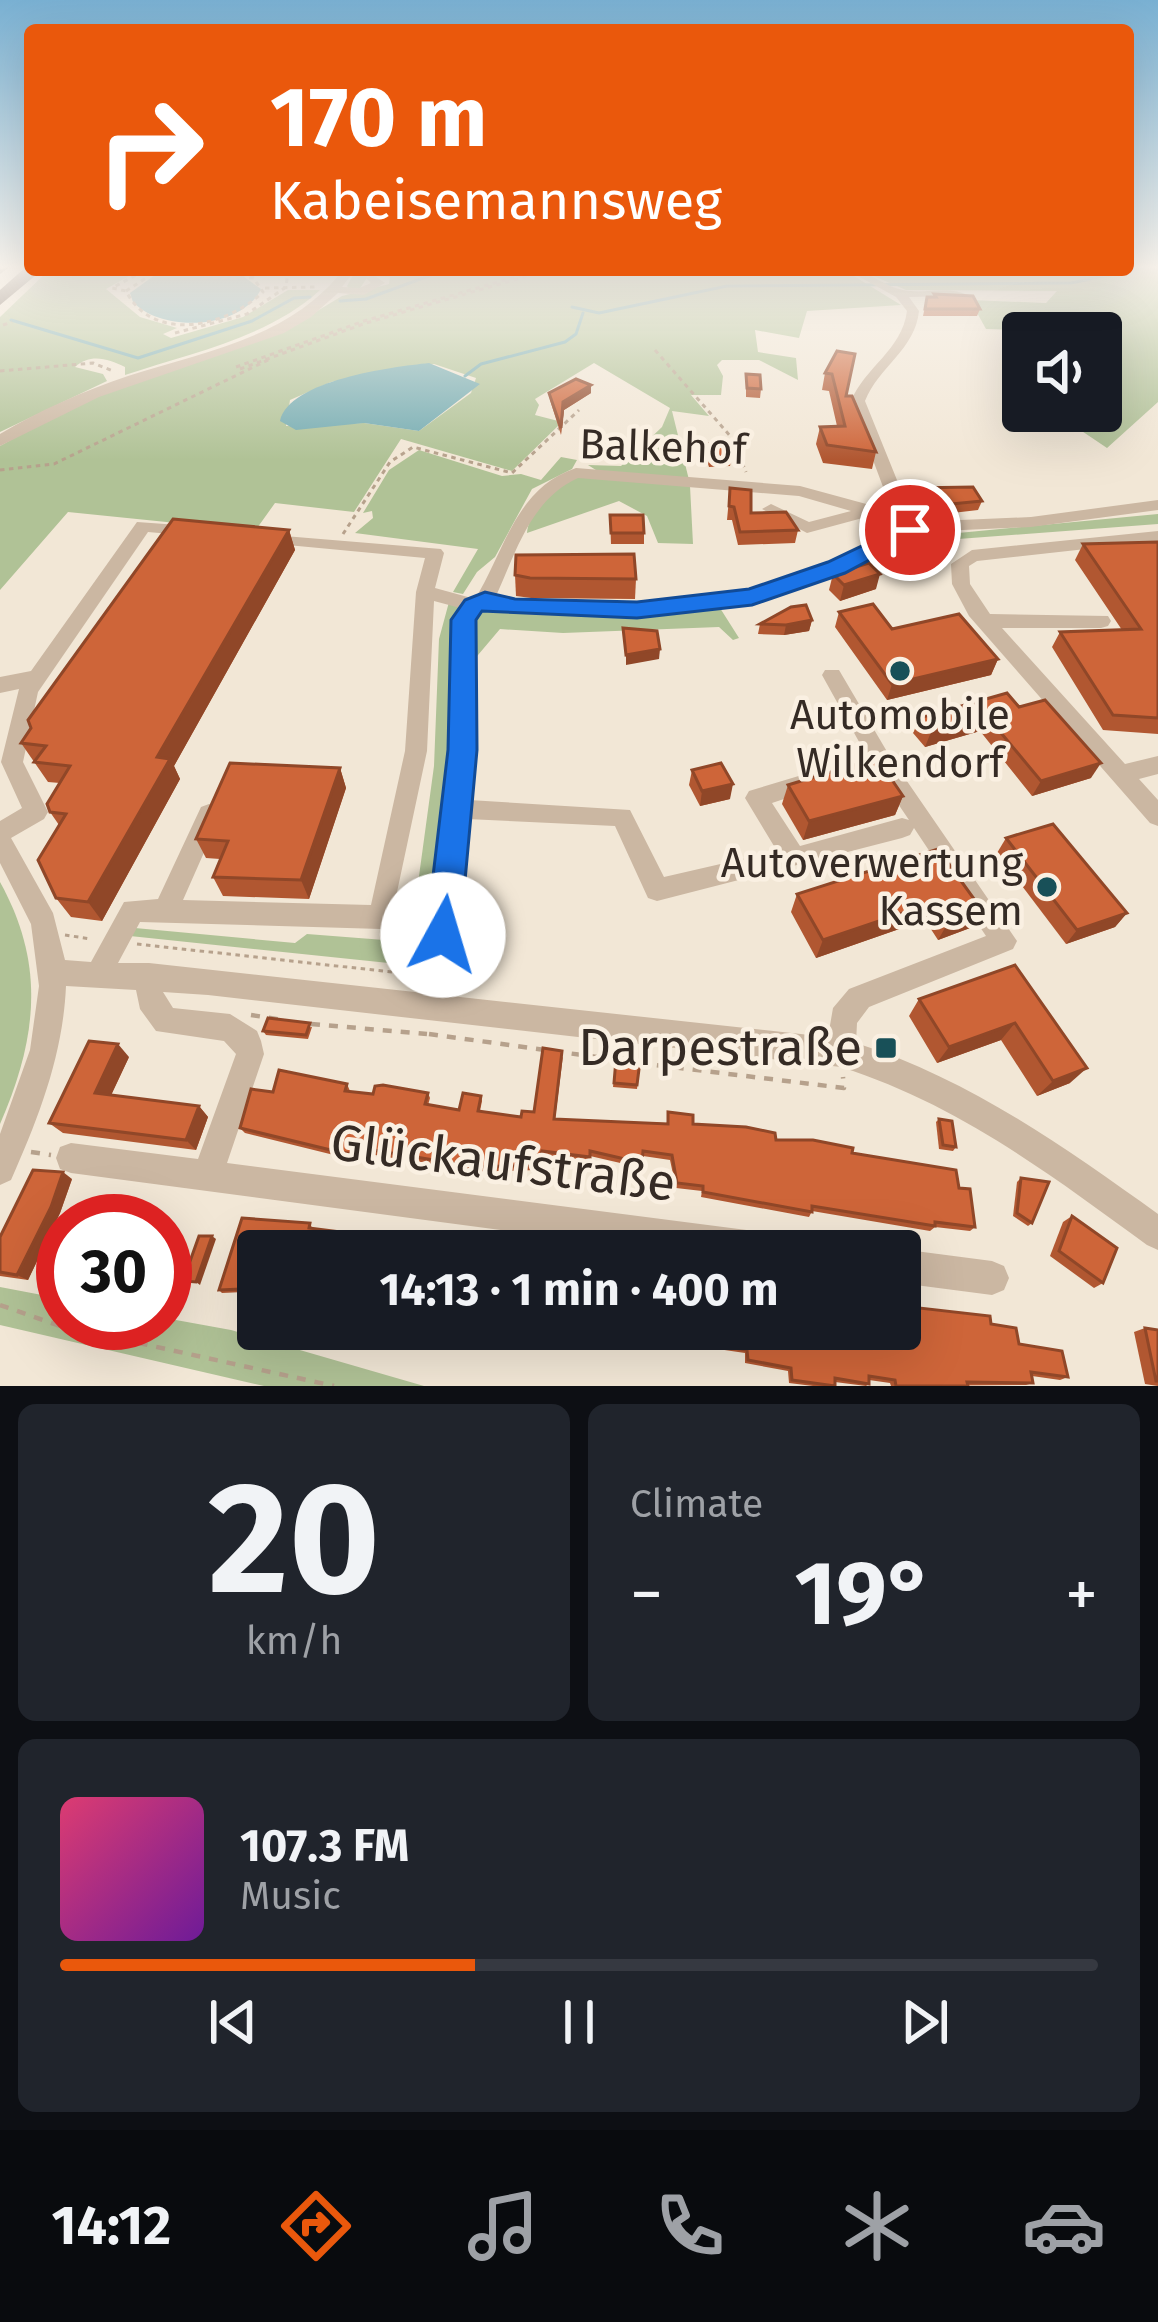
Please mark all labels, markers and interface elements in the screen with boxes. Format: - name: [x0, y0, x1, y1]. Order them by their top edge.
- text: 170 m: [270, 67, 487, 168]
- icon: right: [72, 72, 228, 228]
- text: Kabeisemannsweg: [270, 169, 722, 233]
- map controls: [1002, 312, 1122, 432]
- button: sound: [1002, 312, 1122, 432]
- street label: Balkehof: [578, 419, 750, 475]
- pin: [859, 479, 961, 581]
- icon: arrive: [877, 497, 943, 563]
- marker: Automobile Wilkendorf: [887, 658, 913, 684]
- place label: Automobile Wilkendorf: [790, 690, 1010, 788]
- place label: Autoverwertung Kassem: [721, 838, 1023, 936]
- position arrow: [380, 872, 506, 998]
- marker: Autoverwertung Kassem: [1034, 874, 1060, 900]
- place label: Darpestraße: [578, 1017, 862, 1079]
- marker: Darpestraße: [873, 1035, 899, 1061]
- street label: Glückaufstraße: [327, 1111, 679, 1215]
- speed limit sign: 30: [36, 1194, 192, 1350]
- text: 14:13 · 1 min · 400 m: [379, 1263, 779, 1317]
- text: 20: [208, 1446, 380, 1633]
- text: Climate: [630, 1481, 763, 1527]
- text: 19°: [795, 1540, 934, 1648]
- text: −: [630, 1555, 663, 1634]
- text: +: [1065, 1555, 1098, 1634]
- text: km/h: [246, 1618, 342, 1664]
- text: 107.3 FM: [240, 1819, 409, 1873]
- text: Music: [240, 1873, 341, 1919]
- icon: previous: [200, 1989, 266, 2055]
- icon: pause: [546, 1989, 612, 2055]
- icon: next: [892, 1989, 958, 2055]
- icon: directions: [274, 2184, 358, 2268]
- icon: music: [461, 2184, 545, 2268]
- icon: phone: [648, 2184, 732, 2268]
- icon: climate: [835, 2184, 919, 2268]
- icon: car: [1022, 2184, 1106, 2268]
- text: 14:12: [52, 2194, 171, 2258]

